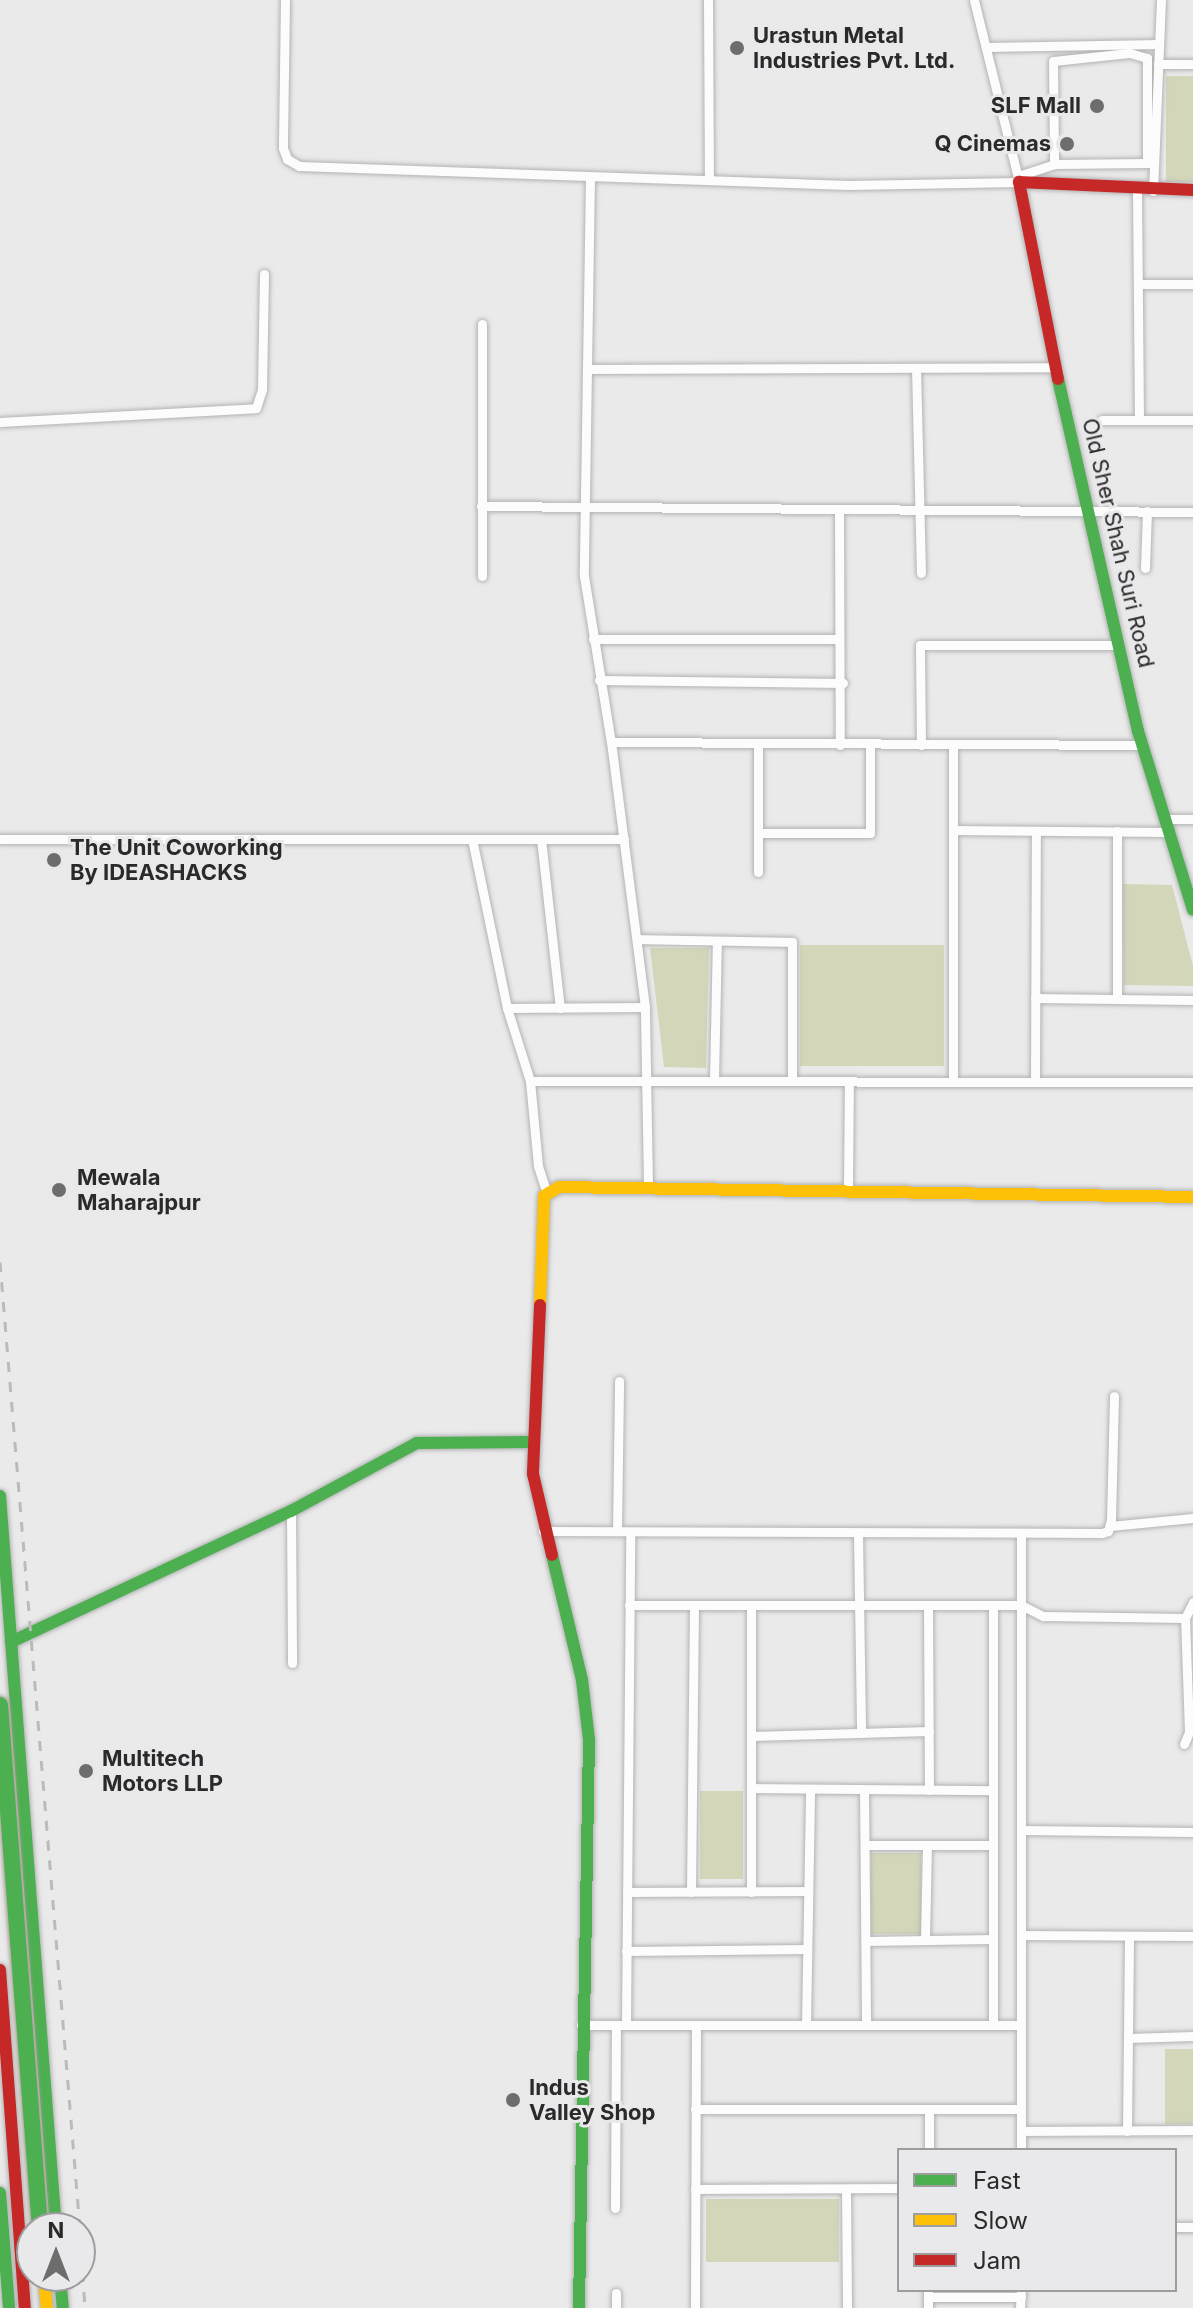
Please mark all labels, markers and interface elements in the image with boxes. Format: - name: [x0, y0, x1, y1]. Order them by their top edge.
- place label: Urastun Metal Industries Pvt. Ltd.: [753, 22, 956, 74]
- marker: Urastun Metal Industries Pvt. Ltd.: [728, 39, 746, 57]
- place label: SLF Mall: [991, 93, 1081, 119]
- marker: SLF Mall: [1088, 97, 1106, 115]
- place label: Q Cinemas: [934, 131, 1051, 157]
- marker: Q Cinemas: [1058, 135, 1076, 153]
- street label: Old Sher Shah Suri Road: [1076, 416, 1160, 670]
- place label: The Unit Coworking By IDEASHACKS: [70, 834, 283, 886]
- marker: The Unit Coworking By IDEASHACKS: [45, 851, 63, 869]
- place label: Mewala Maharajpur: [77, 1164, 201, 1216]
- marker: Mewala Maharajpur: [48, 1179, 70, 1201]
- place label: Multitech Motors LLP: [102, 1745, 223, 1796]
- marker: Multitech Motors LLP: [77, 1762, 95, 1780]
- place label: Indus Valley Shop: [529, 2074, 655, 2126]
- marker: Indus Valley Shop: [504, 2091, 522, 2109]
- legend: [897, 2148, 1177, 2292]
- text: Fast: [973, 2166, 1021, 2195]
- text: Slow: [973, 2206, 1028, 2235]
- north arrow: [16, 2212, 96, 2292]
- text: N: [48, 2217, 64, 2243]
- text: Jam: [973, 2246, 1021, 2275]

